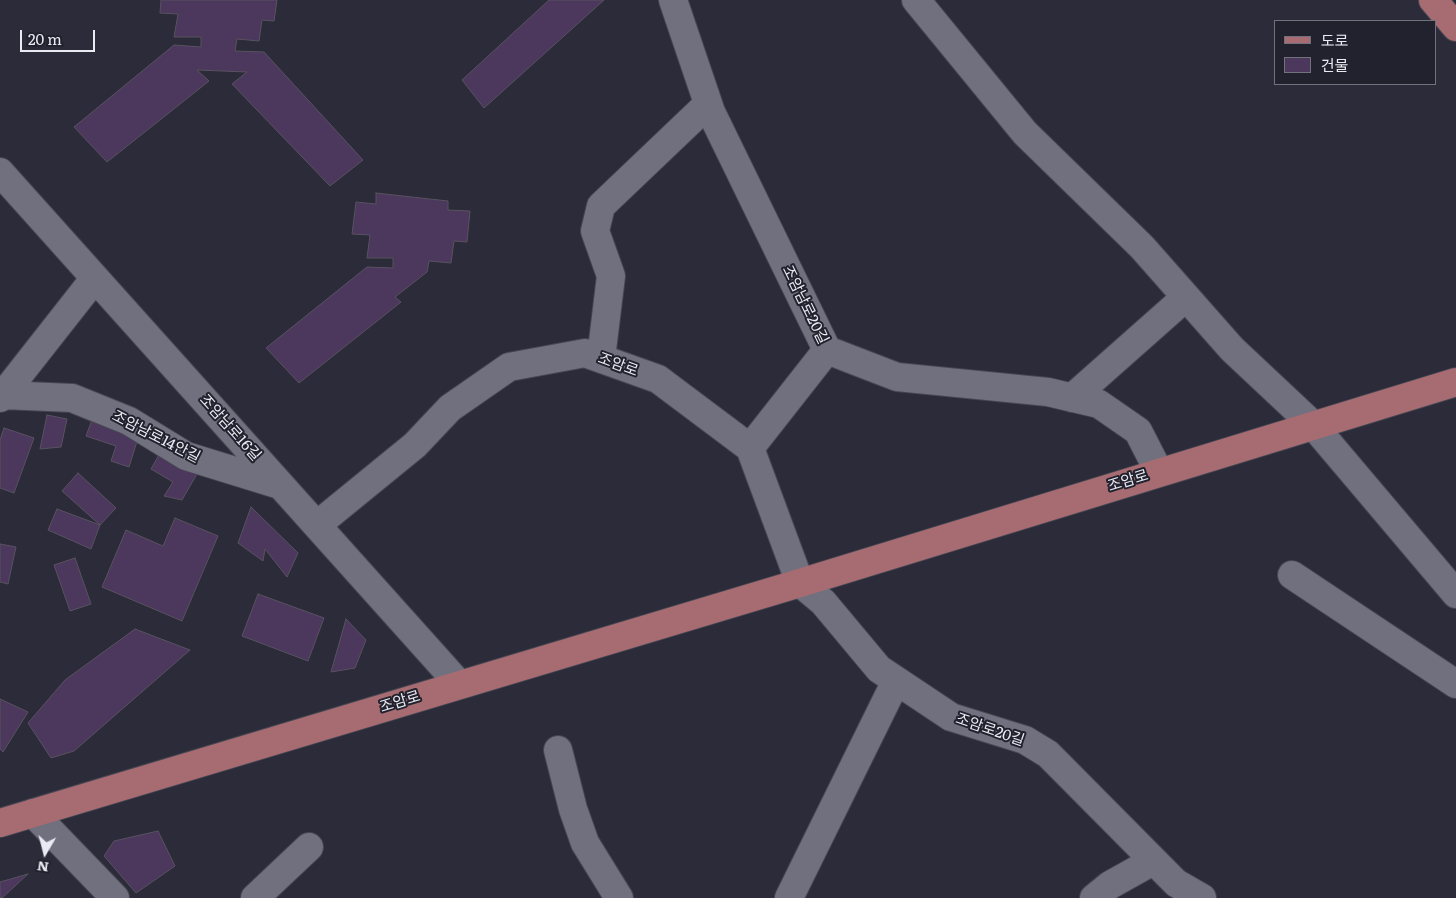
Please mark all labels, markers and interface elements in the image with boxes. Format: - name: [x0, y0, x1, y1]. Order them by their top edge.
- scale bar: [22, 20, 98, 52]
- legend: [1274, 20, 1436, 85]
- text: 20 m: [28, 27, 62, 50]
- text: 도로: [1321, 28, 1349, 51]
- text: 건물: [1321, 53, 1349, 76]
- street label: 조암남로20길: [778, 263, 832, 347]
- street label: 조암로: [595, 349, 641, 381]
- street label: 조암남로16길: [195, 391, 265, 465]
- street label: 조암남로14안길: [109, 407, 203, 467]
- street label: 조암로: [1106, 466, 1150, 496]
- street label: 조암로: [378, 687, 422, 717]
- street label: 조암로20길: [953, 710, 1027, 750]
- north arrow: [20, 828, 70, 878]
- text: N: [36, 857, 50, 879]

